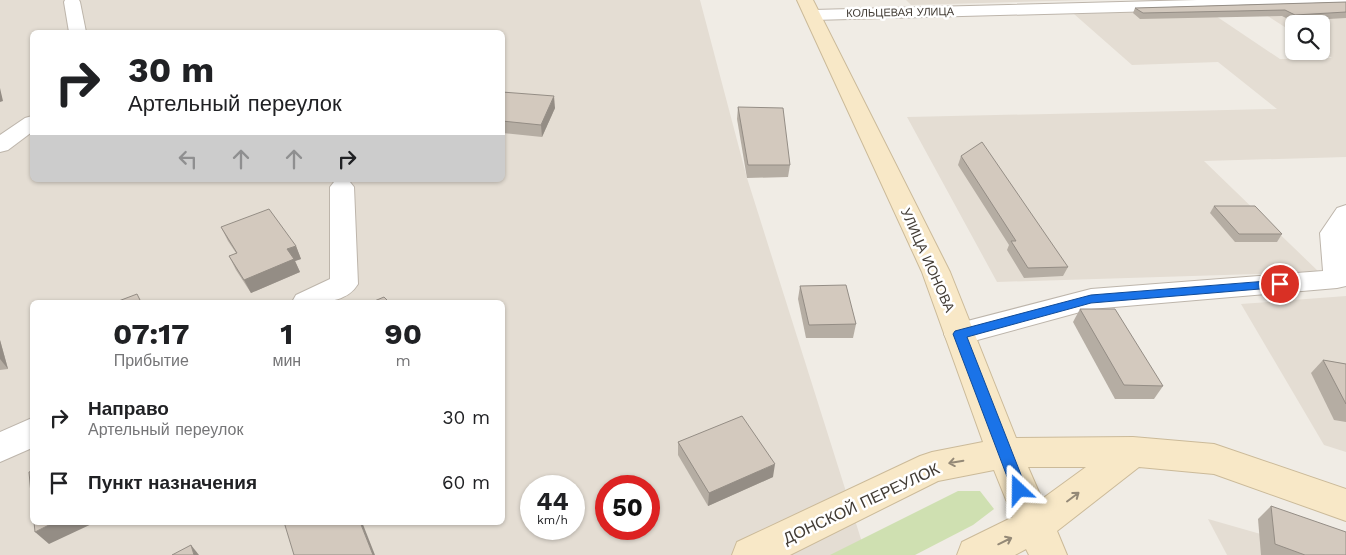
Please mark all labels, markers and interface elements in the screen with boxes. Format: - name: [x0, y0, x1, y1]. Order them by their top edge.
- street label: КОЛЬЦЕВАЯ УЛИЦА: [846, 5, 955, 20]
- map controls: [1285, 15, 1330, 60]
- button: search: [1285, 15, 1330, 60]
- text: 30 m: [128, 49, 214, 91]
- icon: right: [45, 50, 110, 115]
- text: Артельный переулок: [128, 91, 342, 116]
- icon: left: [174, 145, 202, 173]
- icon: ahead: [227, 145, 255, 173]
- icon: ahead: [280, 145, 308, 173]
- icon: right: [333, 145, 361, 173]
- street label: УЛИЦА ИОНОВА: [898, 205, 958, 315]
- pin: [1259, 263, 1301, 305]
- icon: arrive: [1266, 270, 1294, 298]
- text: 07:17: [113, 316, 189, 351]
- text: 1: [280, 316, 293, 351]
- text: 90: [384, 316, 422, 351]
- text: Прибытие: [114, 351, 189, 370]
- text: мин: [272, 351, 301, 370]
- text: m: [395, 351, 411, 370]
- text: Направо: [88, 397, 169, 420]
- icon: right: [45, 404, 73, 432]
- text: 30 m: [443, 406, 490, 429]
- text: Артельный переулок: [88, 420, 243, 439]
- one-way arrow: [948, 458, 964, 468]
- street label: ДОНСКОЙ ПЕРЕУЛОК: [780, 459, 943, 548]
- position arrow: [992, 463, 1044, 515]
- icon: arrive: [45, 469, 73, 497]
- text: Пункт назначения: [88, 471, 257, 494]
- text: 60 m: [442, 471, 490, 494]
- speed limit sign: 50: [595, 475, 660, 540]
- text: 44: [536, 487, 569, 516]
- one-way arrow: [1066, 492, 1080, 502]
- text: km/h: [537, 513, 568, 527]
- one-way arrow: [997, 536, 1012, 545]

